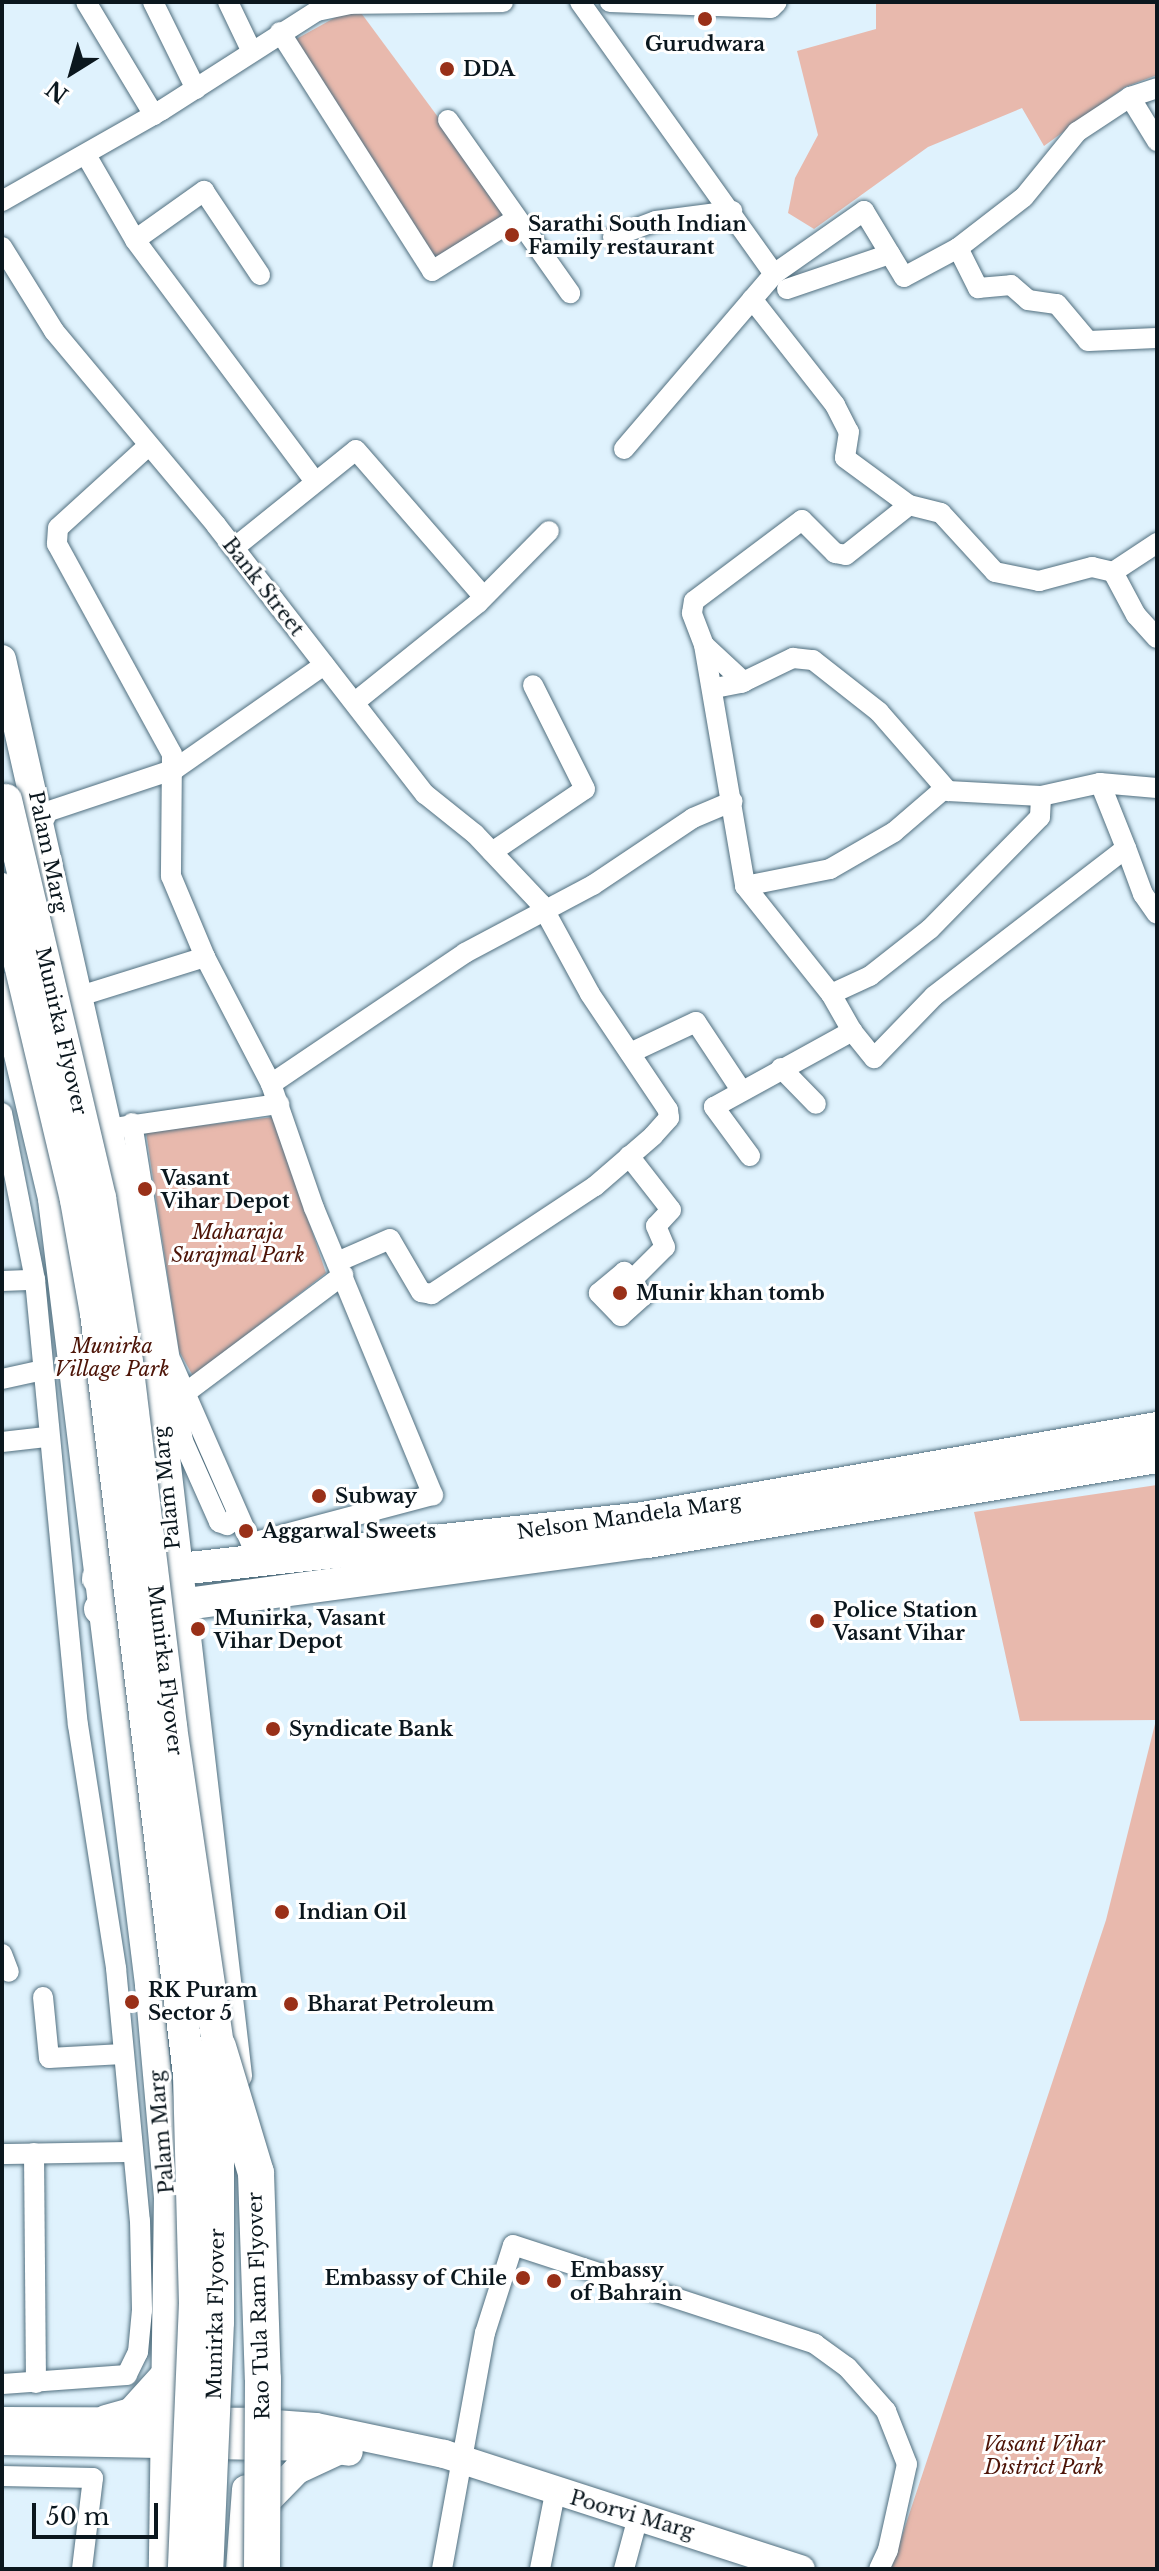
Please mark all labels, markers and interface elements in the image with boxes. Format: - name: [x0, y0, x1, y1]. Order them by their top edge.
- marker: Gurudwara: [696, 10, 714, 28]
- north arrow: [32, 32, 112, 112]
- place label: Gurudwara: [645, 32, 765, 56]
- place label: DDA: [463, 57, 515, 81]
- marker: DDA: [438, 60, 456, 78]
- text: N: [41, 75, 74, 109]
- place label: Sarathi South Indian Family restaurant: [528, 212, 747, 259]
- marker: Sarathi South Indian Family restaurant: [503, 226, 521, 244]
- street label: Bank Street: [217, 533, 309, 641]
- street label: Palam Marg: [23, 789, 73, 915]
- street label: Munirka Flyover: [30, 945, 92, 1117]
- place label: Vasant Vihar Depot: [161, 1166, 290, 1213]
- marker: Vasant Vihar Depot: [136, 1180, 154, 1198]
- park label: Maharaja Surajmal Park: [171, 1221, 305, 1268]
- place label: Munir khan tomb: [636, 1281, 825, 1305]
- marker: Munir khan tomb: [611, 1284, 629, 1302]
- park label: Munirka Village Park: [55, 1335, 169, 1382]
- street label: Palam Marg: [149, 1425, 185, 1551]
- place label: Subway: [335, 1484, 417, 1508]
- marker: Subway: [310, 1487, 328, 1505]
- street label: Nelson Mandela Marg: [515, 1489, 743, 1545]
- place label: Aggarwal Sweets: [262, 1519, 436, 1543]
- marker: Aggarwal Sweets: [237, 1522, 255, 1540]
- street label: Munirka Flyover: [143, 1583, 187, 1757]
- place label: Police Station Vasant Vihar: [833, 1598, 978, 1645]
- place label: Munirka, Vasant Vihar Depot: [214, 1606, 386, 1653]
- marker: Police Station Vasant Vihar: [808, 1612, 826, 1630]
- marker: Munirka, Vasant Vihar Depot: [189, 1620, 207, 1638]
- place label: Syndicate Bank: [289, 1717, 453, 1741]
- marker: Syndicate Bank: [264, 1720, 282, 1738]
- place label: Indian Oil: [298, 1900, 407, 1924]
- marker: Indian Oil: [273, 1903, 291, 1921]
- place label: RK Puram Sector 5: [148, 1978, 258, 2025]
- place label: Bharat Petroleum: [307, 1992, 494, 2016]
- marker: RK Puram Sector 5: [123, 1993, 141, 2011]
- marker: Bharat Petroleum: [282, 1995, 300, 2013]
- street label: Palam Marg: [145, 2069, 179, 2195]
- street label: Rao Tula Ram Flyover: [243, 2191, 275, 2421]
- street label: Munirka Flyover: [203, 2228, 229, 2400]
- place label: Embassy of Bahrain: [570, 2258, 682, 2305]
- place label: Embassy of Chile: [324, 2266, 507, 2290]
- marker: Embassy of Chile: [514, 2269, 532, 2287]
- marker: Embassy of Bahrain: [545, 2272, 563, 2290]
- park label: Vasant Vihar District Park: [983, 2432, 1105, 2479]
- street label: Poorvi Marg: [567, 2486, 697, 2544]
- scale bar: [36, 2487, 162, 2537]
- text: 50 m: [46, 2502, 109, 2531]

